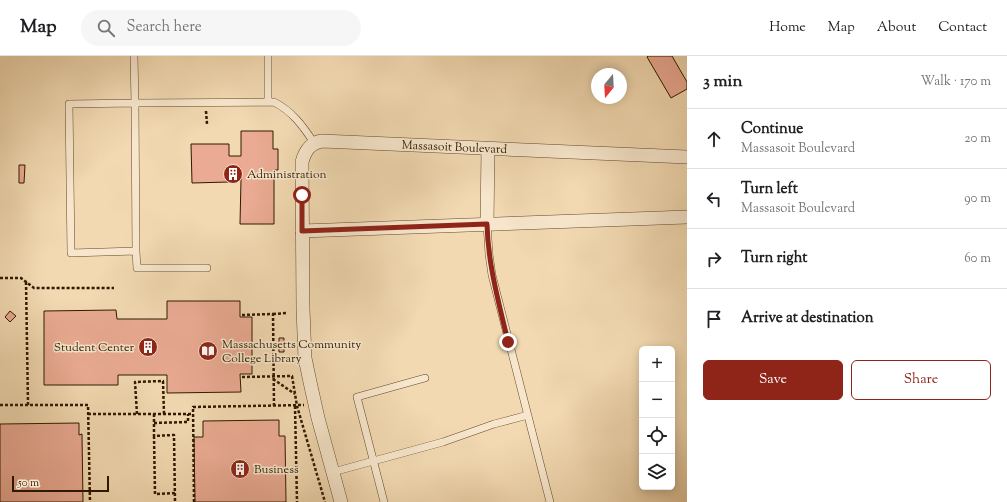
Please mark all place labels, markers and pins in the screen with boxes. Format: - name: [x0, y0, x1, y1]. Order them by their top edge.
- building icon: Administration: [222, 163, 244, 185]
- place label: Administration: [247, 166, 327, 184]
- building icon: Student Center: [137, 336, 159, 358]
- place label: Massachusetts Community College Library: [222, 336, 361, 368]
- place label: Student Center: [54, 339, 134, 357]
- library icon: Massachusetts Community College Library: [197, 340, 219, 362]
- building icon: Business: [229, 458, 251, 480]
- place label: Business: [254, 461, 299, 479]

